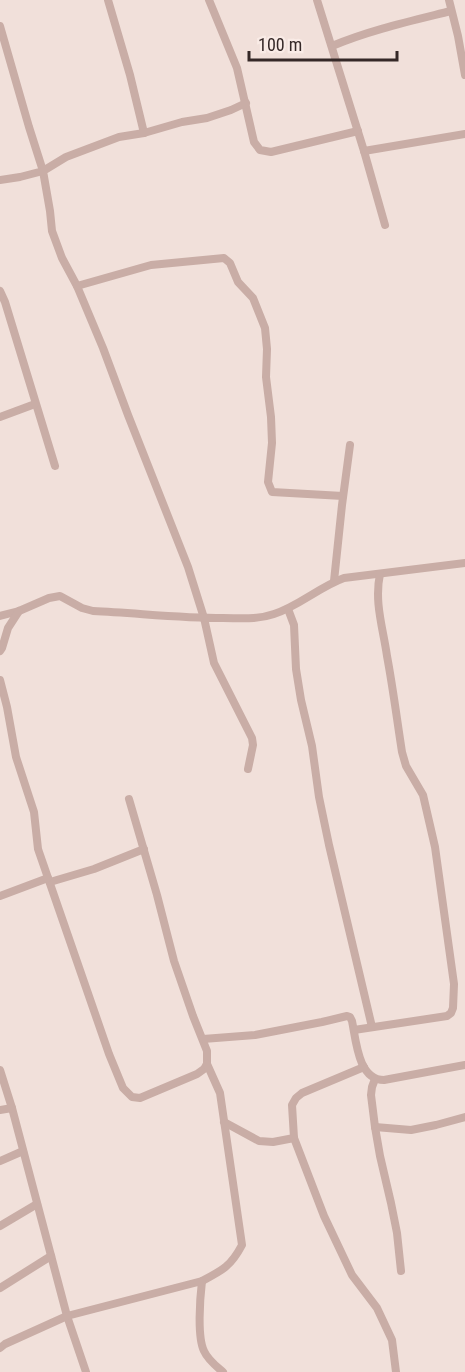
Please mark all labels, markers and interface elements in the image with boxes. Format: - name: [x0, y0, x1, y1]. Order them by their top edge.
- scale bar: [249, 24, 398, 62]
- text: 100 m: [258, 34, 302, 55]

